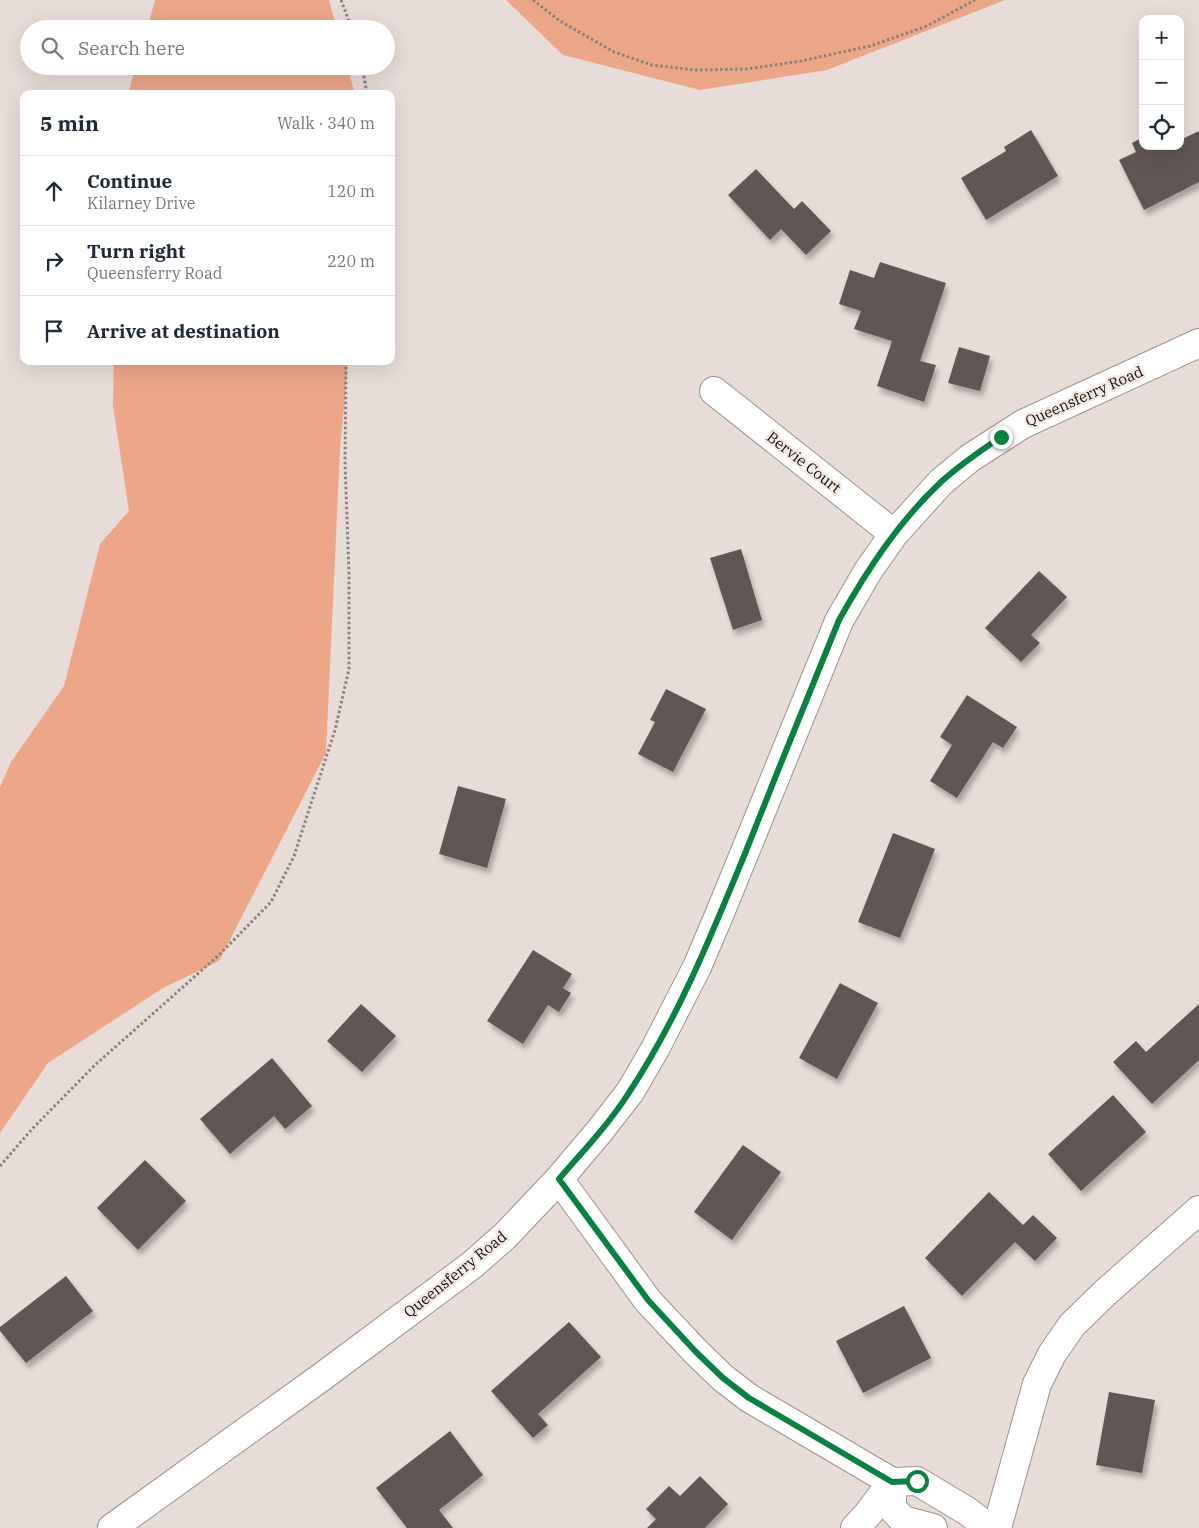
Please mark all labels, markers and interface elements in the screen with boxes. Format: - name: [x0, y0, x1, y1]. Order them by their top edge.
- map controls: [1139, 15, 1184, 150]
- button: +: [1139, 15, 1184, 60]
- search box: [20, 20, 395, 75]
- icon: search: [38, 34, 66, 62]
- text: Search here: [78, 36, 185, 60]
- button: −: [1139, 60, 1184, 105]
- button: locate: [1139, 105, 1184, 150]
- text: 5 min: [40, 109, 99, 137]
- text: Walk · 340 m: [277, 113, 375, 133]
- text: Continue: [87, 169, 172, 193]
- icon: ahead: [40, 177, 68, 205]
- text: 120 m: [327, 181, 375, 201]
- text: Kilarney Drive: [87, 193, 195, 213]
- text: Turn right: [87, 239, 185, 263]
- icon: right: [40, 247, 68, 275]
- text: 220 m: [327, 251, 375, 271]
- text: Queensferry Road: [87, 263, 223, 283]
- icon: arrive: [40, 317, 68, 345]
- text: Arrive at destination: [87, 319, 280, 343]
- street label: Queensferry Road: [1022, 361, 1146, 431]
- route end: [990, 426, 1013, 449]
- street label: Bervie Court: [763, 427, 845, 497]
- street label: Queensferry Road: [400, 1227, 510, 1321]
- route start: [906, 1470, 929, 1493]

